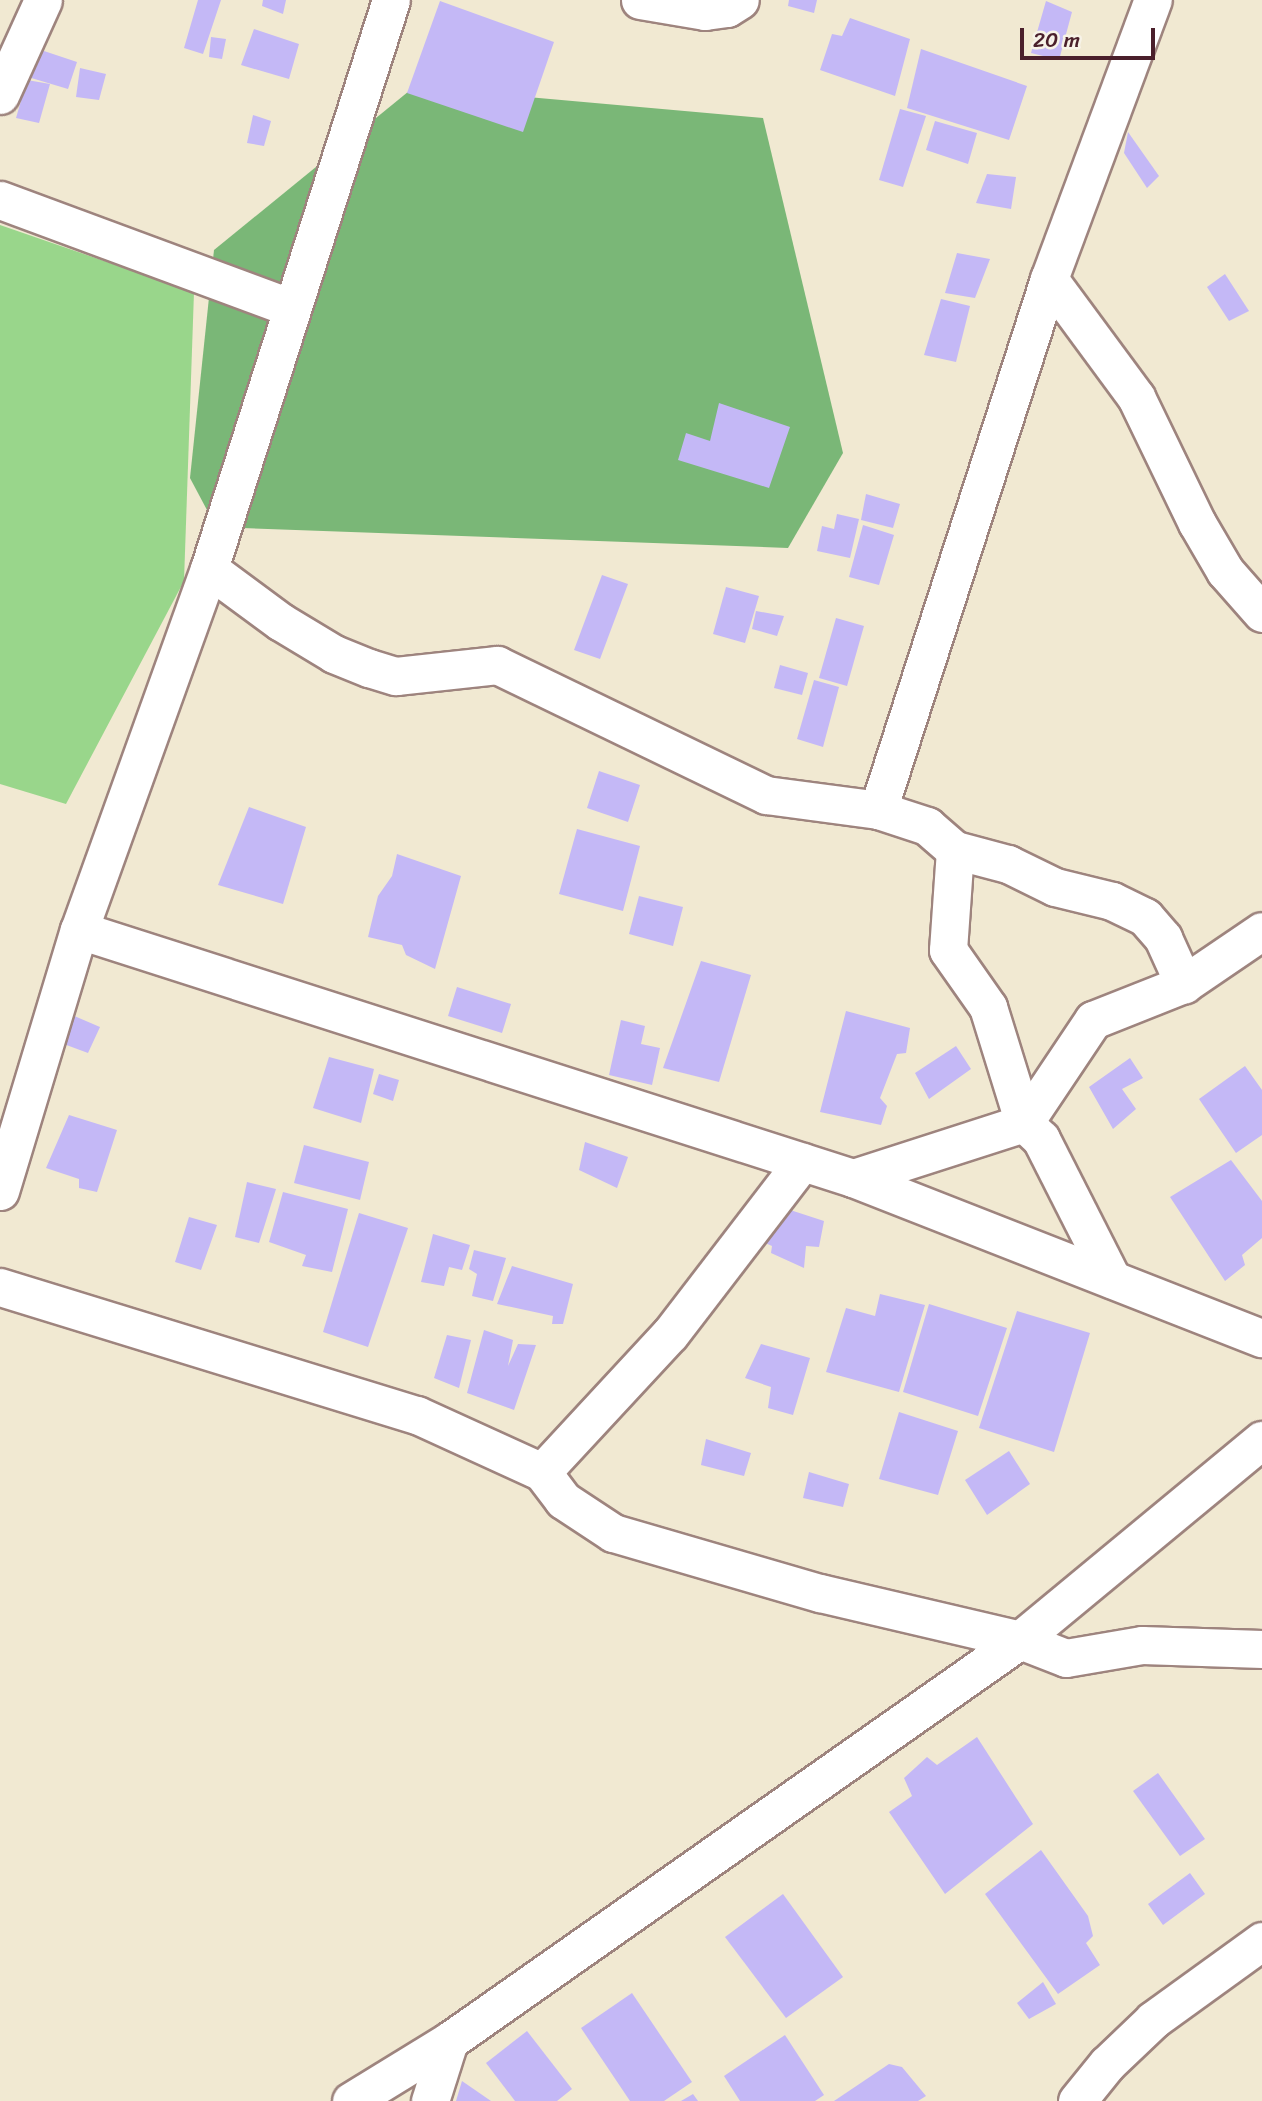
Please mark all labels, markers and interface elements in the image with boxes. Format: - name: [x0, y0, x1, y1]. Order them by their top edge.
- scale bar: [1024, 14, 1159, 58]
- text: 20 m: [1033, 21, 1080, 59]

